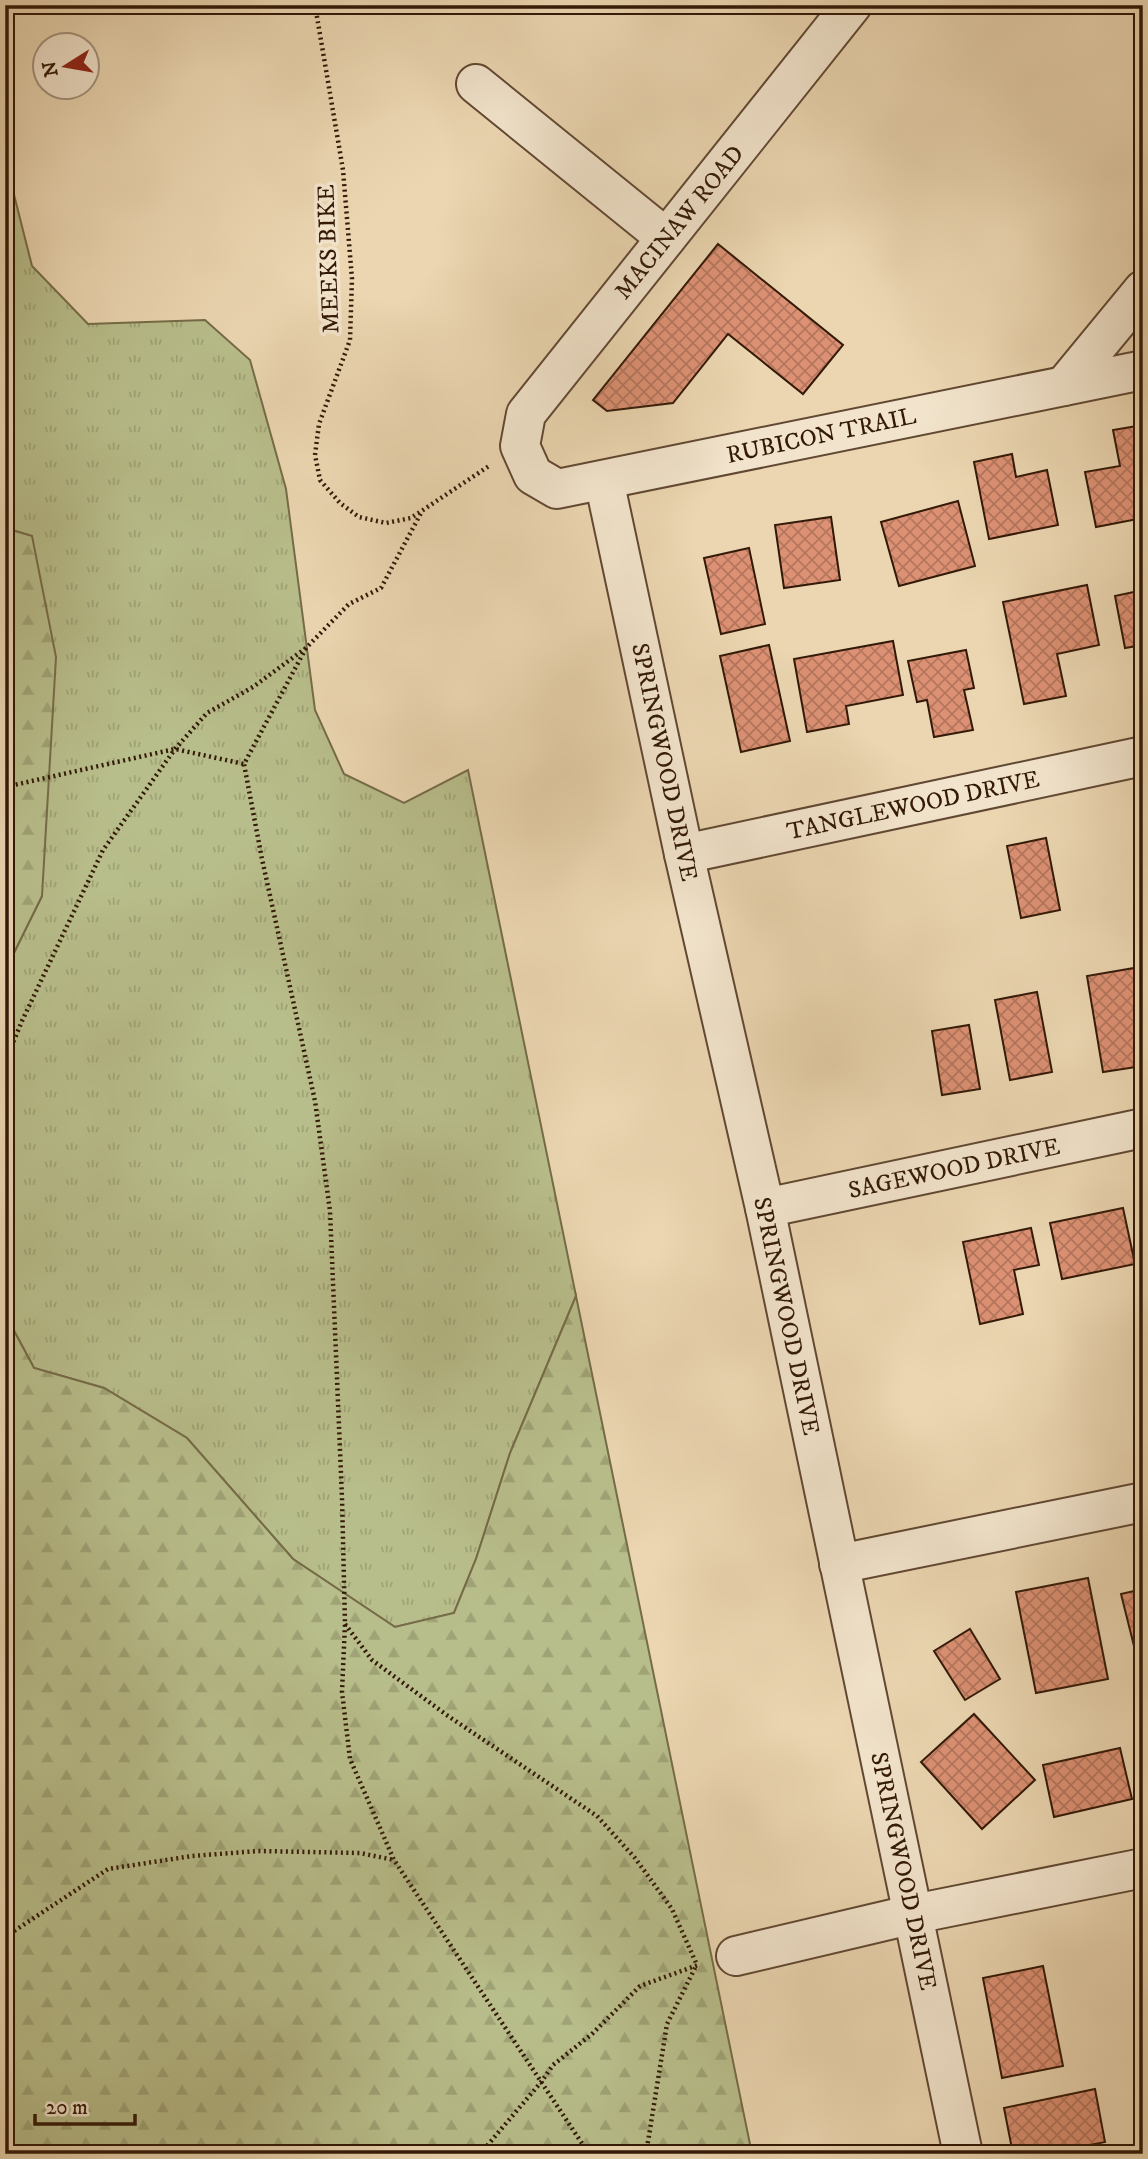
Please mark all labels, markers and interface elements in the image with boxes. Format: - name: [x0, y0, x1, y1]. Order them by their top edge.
- north arrow: [32, 32, 102, 102]
- text: N: [38, 59, 64, 79]
- street label: MACINAW ROAD: [608, 140, 751, 306]
- street label: MEEKS BIKE: [311, 184, 347, 334]
- street label: RUBICON TRAIL: [724, 401, 919, 471]
- street label: SPRINGWOOD DRIVE: [624, 640, 704, 884]
- street label: TANGLEWOOD DRIVE: [784, 765, 1042, 847]
- street label: SAGEWOOD DRIVE: [846, 1132, 1063, 1206]
- street label: SPRINGWOOD DRIVE: [746, 1194, 826, 1438]
- street label: SPRINGWOOD DRIVE: [863, 1749, 943, 1993]
- scale bar: [35, 2082, 135, 2126]
- text: 20 m: [46, 2095, 88, 2121]

